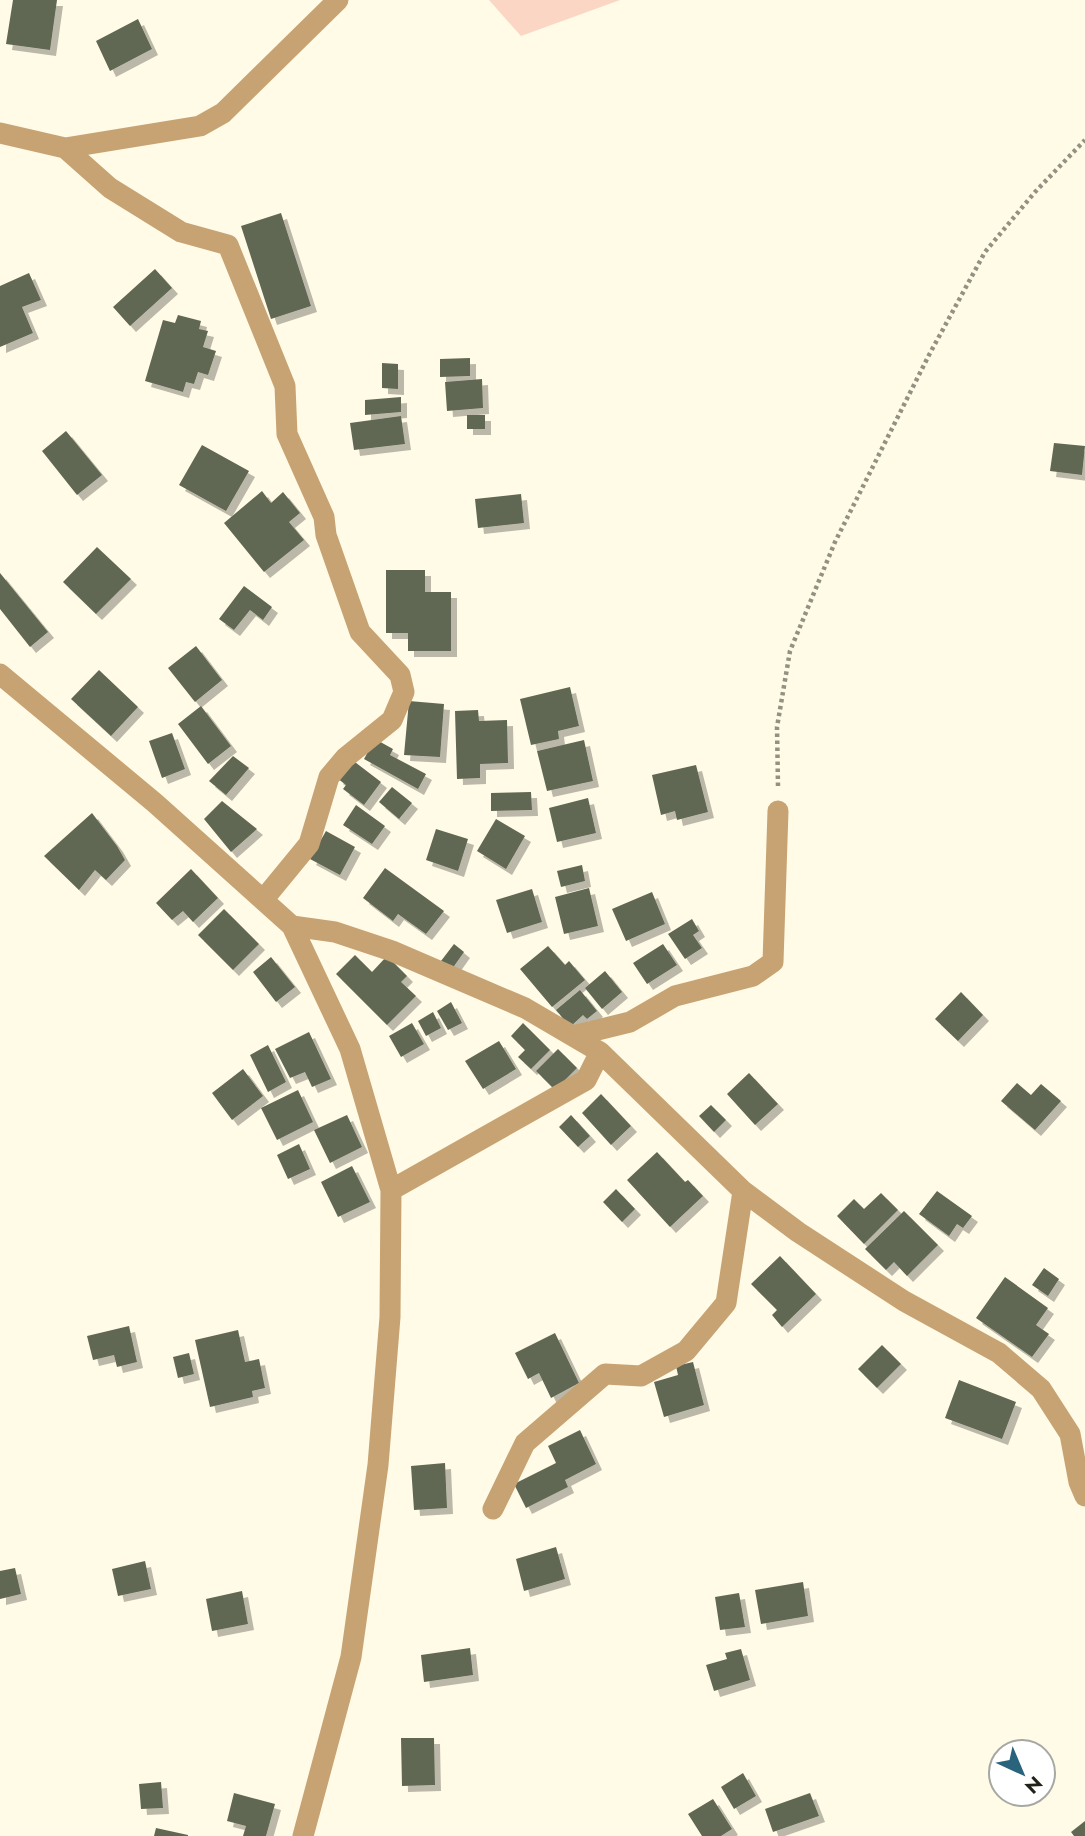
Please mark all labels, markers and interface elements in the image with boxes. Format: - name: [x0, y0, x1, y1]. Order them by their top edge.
- north arrow: [987, 1738, 1057, 1808]
- text: N: [1019, 1770, 1048, 1800]

